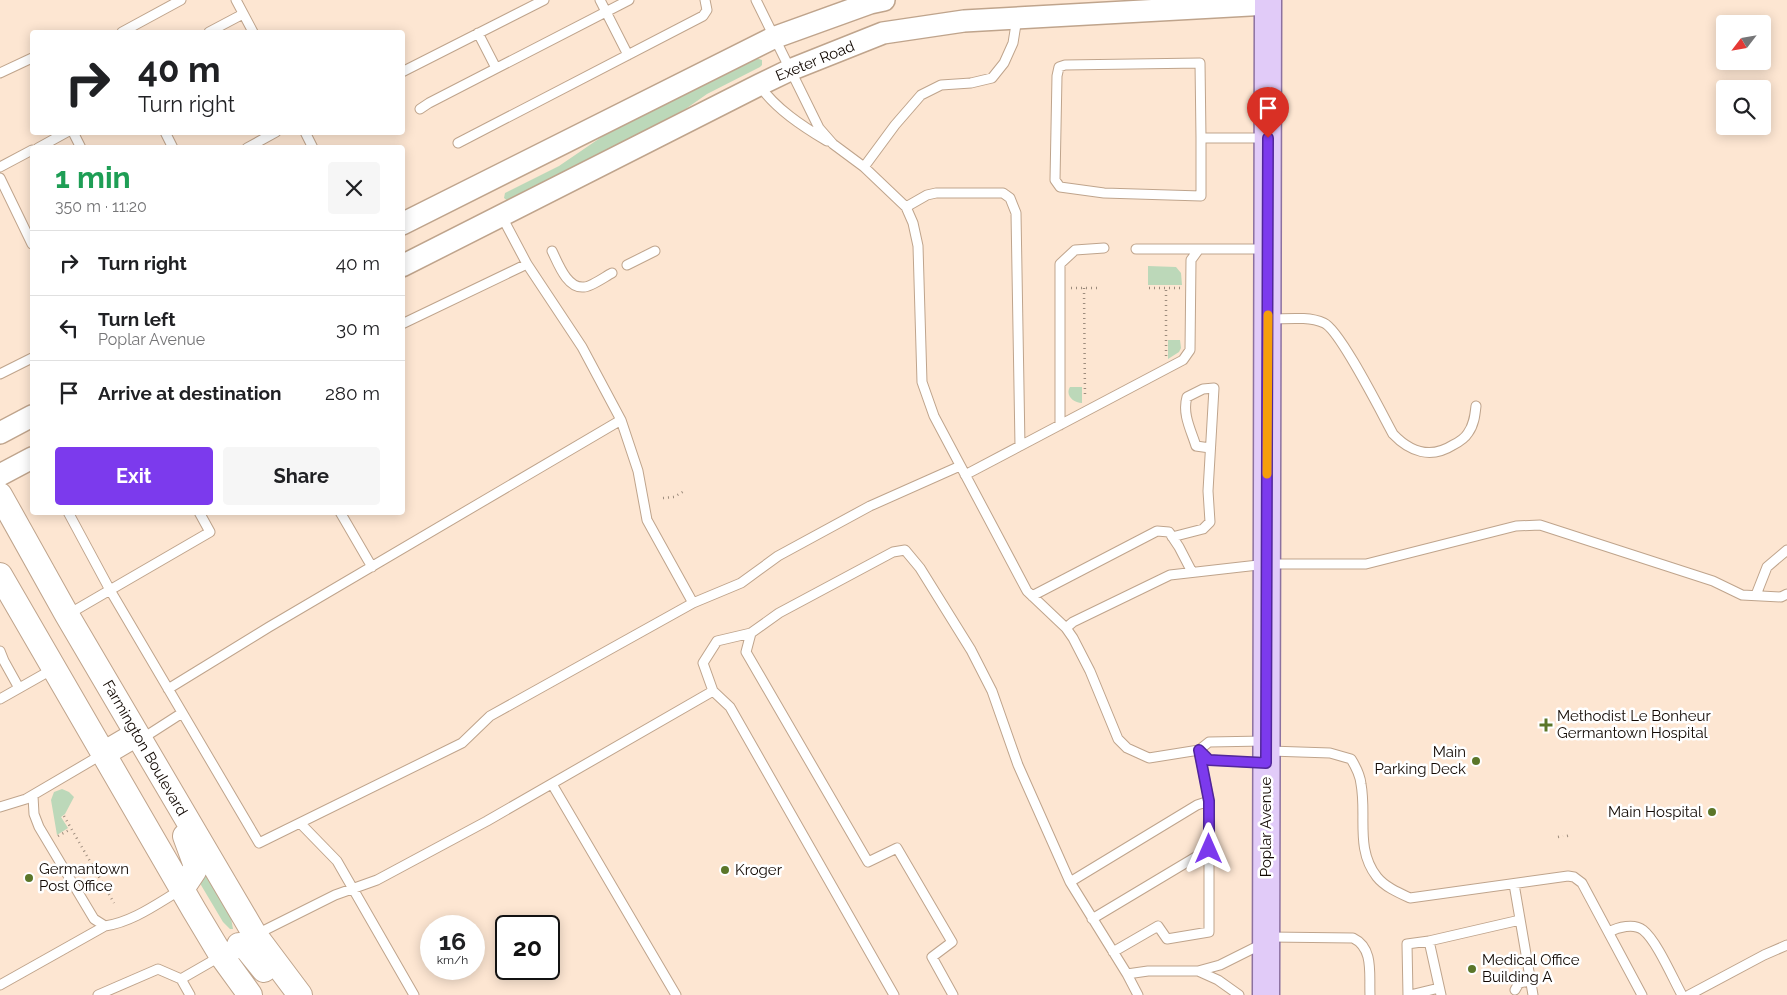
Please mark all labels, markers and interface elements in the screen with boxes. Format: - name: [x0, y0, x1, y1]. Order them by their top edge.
- north arrow: [1716, 15, 1771, 70]
- map controls: [1716, 15, 1771, 135]
- street label: Exeter Road: [773, 37, 857, 85]
- text: 40 m: [138, 49, 220, 90]
- icon: right: [55, 50, 120, 115]
- button: search: [1716, 80, 1771, 135]
- pin: [1247, 87, 1289, 138]
- text: Turn right: [138, 91, 235, 117]
- icon: arrive: [1254, 94, 1282, 122]
- text: 1 min: [55, 160, 131, 195]
- button: close: [328, 162, 380, 214]
- text: 350 m · 11:20: [55, 197, 147, 216]
- icon: right: [55, 249, 83, 277]
- text: Turn right: [98, 252, 187, 274]
- text: 40 m: [336, 252, 380, 274]
- text: Turn left: [98, 308, 175, 330]
- icon: left: [55, 314, 83, 342]
- text: 30 m: [336, 317, 380, 339]
- text: Poplar Avenue: [98, 330, 205, 349]
- icon: arrive: [55, 379, 83, 407]
- text: Arrive at destination: [98, 382, 282, 404]
- text: 280 m: [325, 382, 380, 404]
- button: Exit: [55, 447, 213, 505]
- button: Share: [223, 447, 380, 505]
- street label: Farmington Boulevard: [99, 677, 191, 819]
- place label: Methodist Le Bonheur Germantown Hospital: [1557, 707, 1711, 742]
- marker: Methodist Le Bonheur Germantown Hospital: [1539, 718, 1553, 732]
- place label: Main Parking Deck: [1375, 743, 1466, 778]
- marker: Main Parking Deck: [1470, 755, 1482, 767]
- street label: Poplar Avenue: [1257, 777, 1275, 877]
- place label: Main Hospital: [1608, 803, 1703, 821]
- marker: Main Hospital: [1706, 806, 1718, 818]
- position arrow: [1182, 822, 1234, 874]
- place label: Germantown Post Office: [39, 860, 129, 895]
- place label: Kroger: [735, 861, 783, 879]
- marker: Kroger: [719, 864, 731, 876]
- marker: Germantown Post Office: [23, 872, 35, 884]
- speed limit sign: 20: [495, 915, 560, 980]
- text: 16: [439, 926, 466, 956]
- place label: Medical Office Building A: [1482, 951, 1580, 986]
- text: km/h: [437, 953, 468, 967]
- marker: Medical Office Building A: [1466, 963, 1478, 975]

